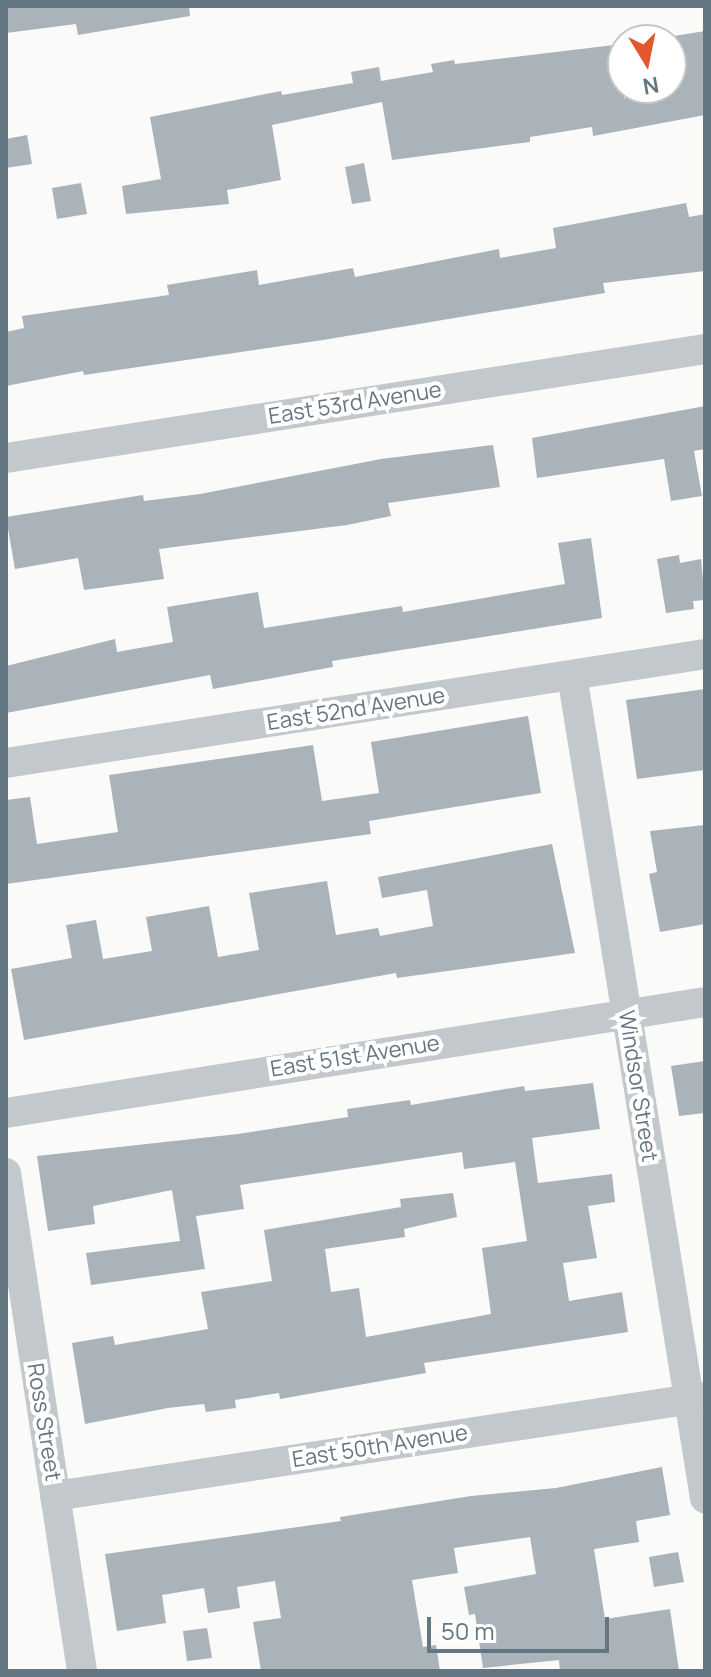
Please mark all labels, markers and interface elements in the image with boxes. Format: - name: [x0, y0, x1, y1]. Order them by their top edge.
- north arrow: [607, 24, 687, 104]
- text: N: [640, 70, 661, 102]
- street label: East 53rd Avenue: [267, 376, 443, 430]
- street label: East 52nd Avenue: [265, 682, 447, 736]
- street label: Windsor Street: [613, 1008, 663, 1164]
- street label: East 51st Avenue: [269, 1030, 441, 1082]
- street label: Ross Street: [22, 1361, 66, 1483]
- street label: East 50th Avenue: [290, 1419, 470, 1473]
- scale bar: [431, 1601, 613, 1651]
- text: 50 m: [441, 1614, 495, 1647]

